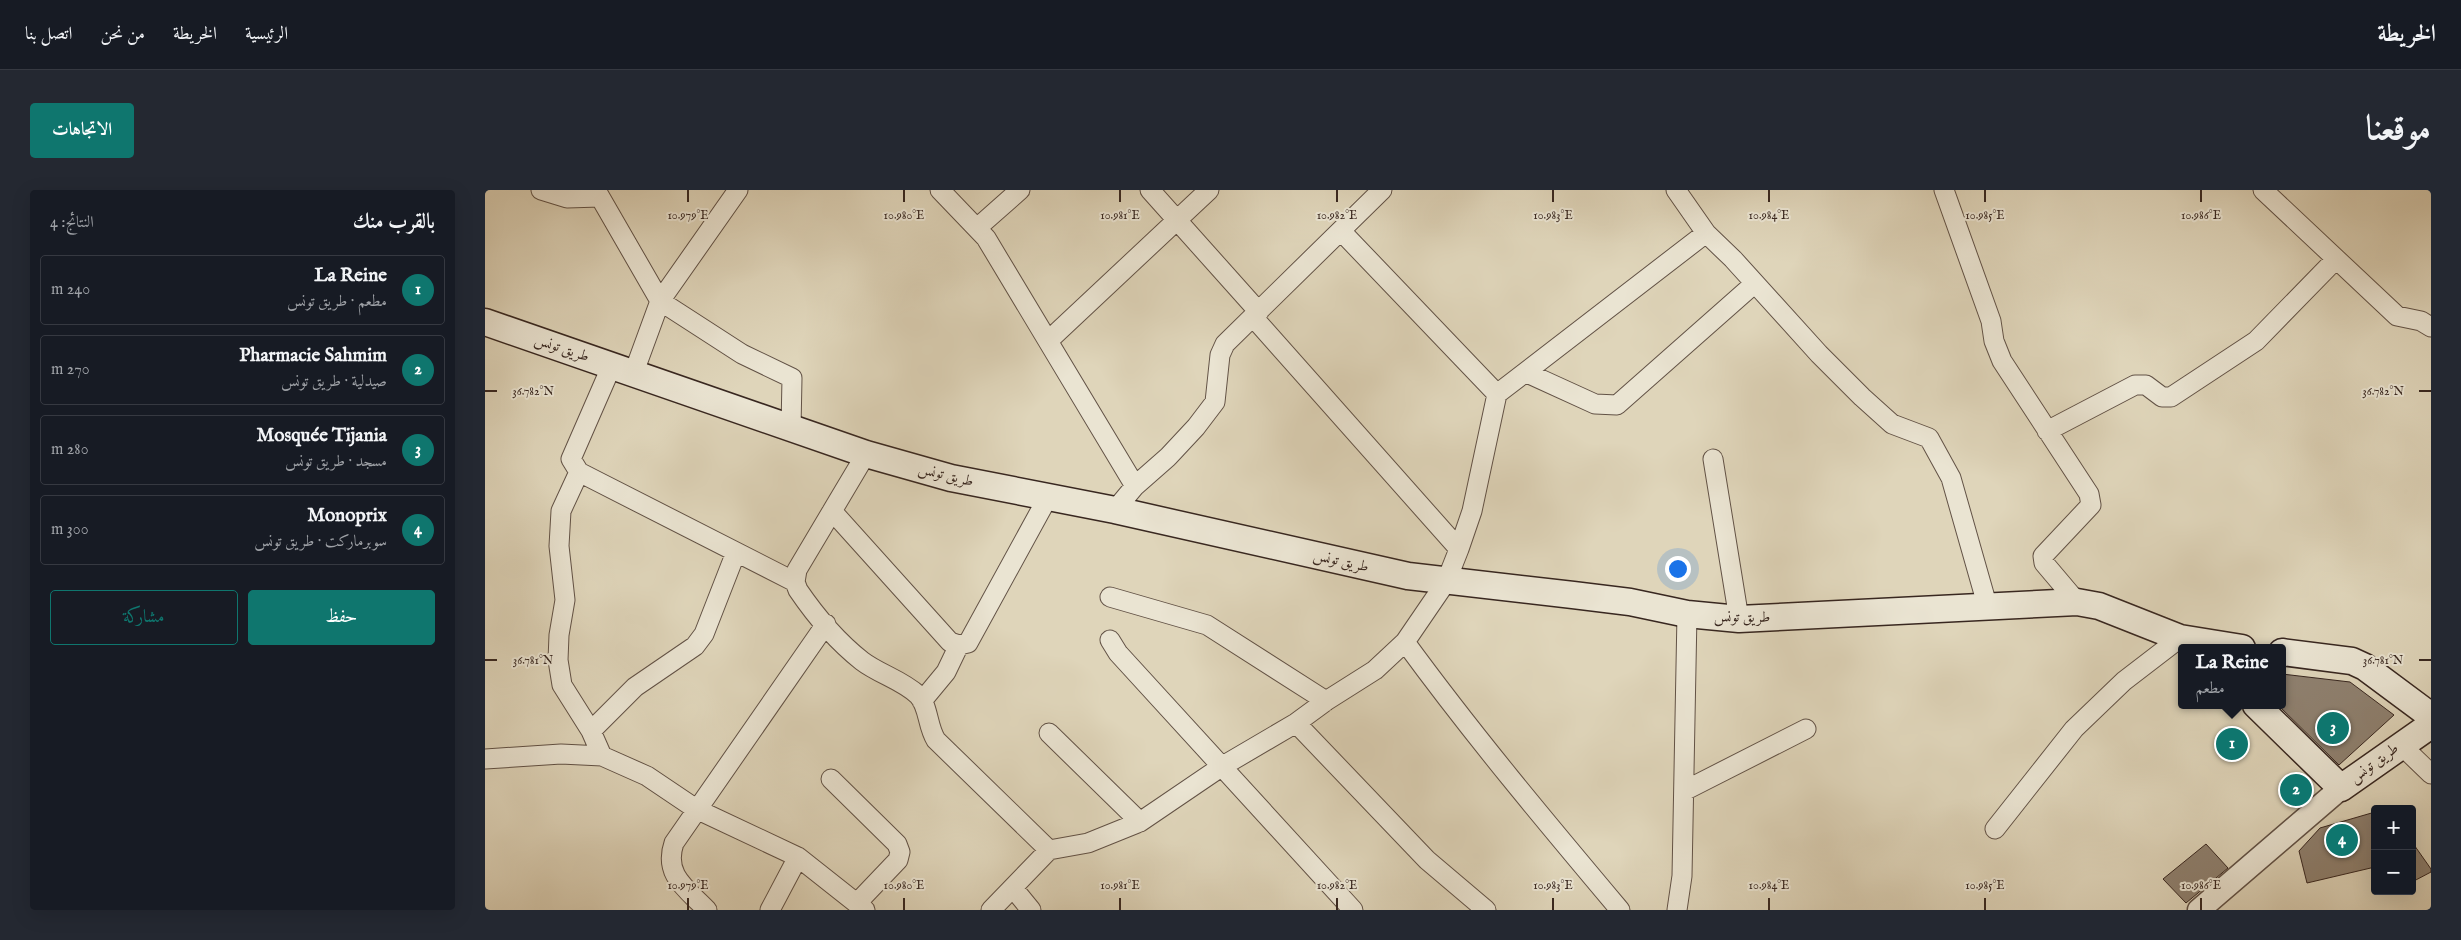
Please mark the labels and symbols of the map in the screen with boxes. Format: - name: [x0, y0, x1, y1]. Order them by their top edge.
- text: 10.979°E: [667, 208, 709, 223]
- text: 10.980°E: [884, 208, 924, 223]
- text: 10.981°E: [1100, 208, 1140, 223]
- text: 10.982°E: [1317, 208, 1357, 223]
- text: 10.983°E: [1533, 208, 1573, 223]
- text: 10.984°E: [1749, 208, 1789, 223]
- text: 10.985°E: [1965, 208, 2005, 223]
- text: 10.986°E: [2181, 208, 2221, 223]
- street label: طريق تونس: [532, 330, 592, 366]
- text: 36.782°N: [512, 384, 554, 399]
- text: 36.782°N: [2362, 384, 2404, 399]
- street label: طريق تونس: [916, 459, 976, 491]
- street label: طريق تونس: [1311, 545, 1371, 577]
- your location: [1665, 556, 1691, 582]
- street label: طريق تونس: [1714, 607, 1770, 627]
- text: 36.781°N: [513, 653, 554, 668]
- text: 36.781°N: [2363, 653, 2404, 668]
- pin: 3: [2317, 709, 2349, 747]
- pin: 1: [2216, 725, 2248, 763]
- street label: طريق تونس: [2346, 739, 2402, 787]
- pin: 2: [2280, 771, 2312, 809]
- pin: 4: [2326, 821, 2358, 859]
- text: 10.979°E: [667, 878, 709, 893]
- text: 10.980°E: [884, 878, 924, 893]
- text: 10.981°E: [1100, 878, 1140, 893]
- text: 10.982°E: [1317, 878, 1357, 893]
- text: 10.983°E: [1533, 878, 1573, 893]
- text: 10.984°E: [1749, 878, 1789, 893]
- text: 10.985°E: [1965, 878, 2005, 893]
- text: 10.986°E: [2181, 878, 2221, 893]

